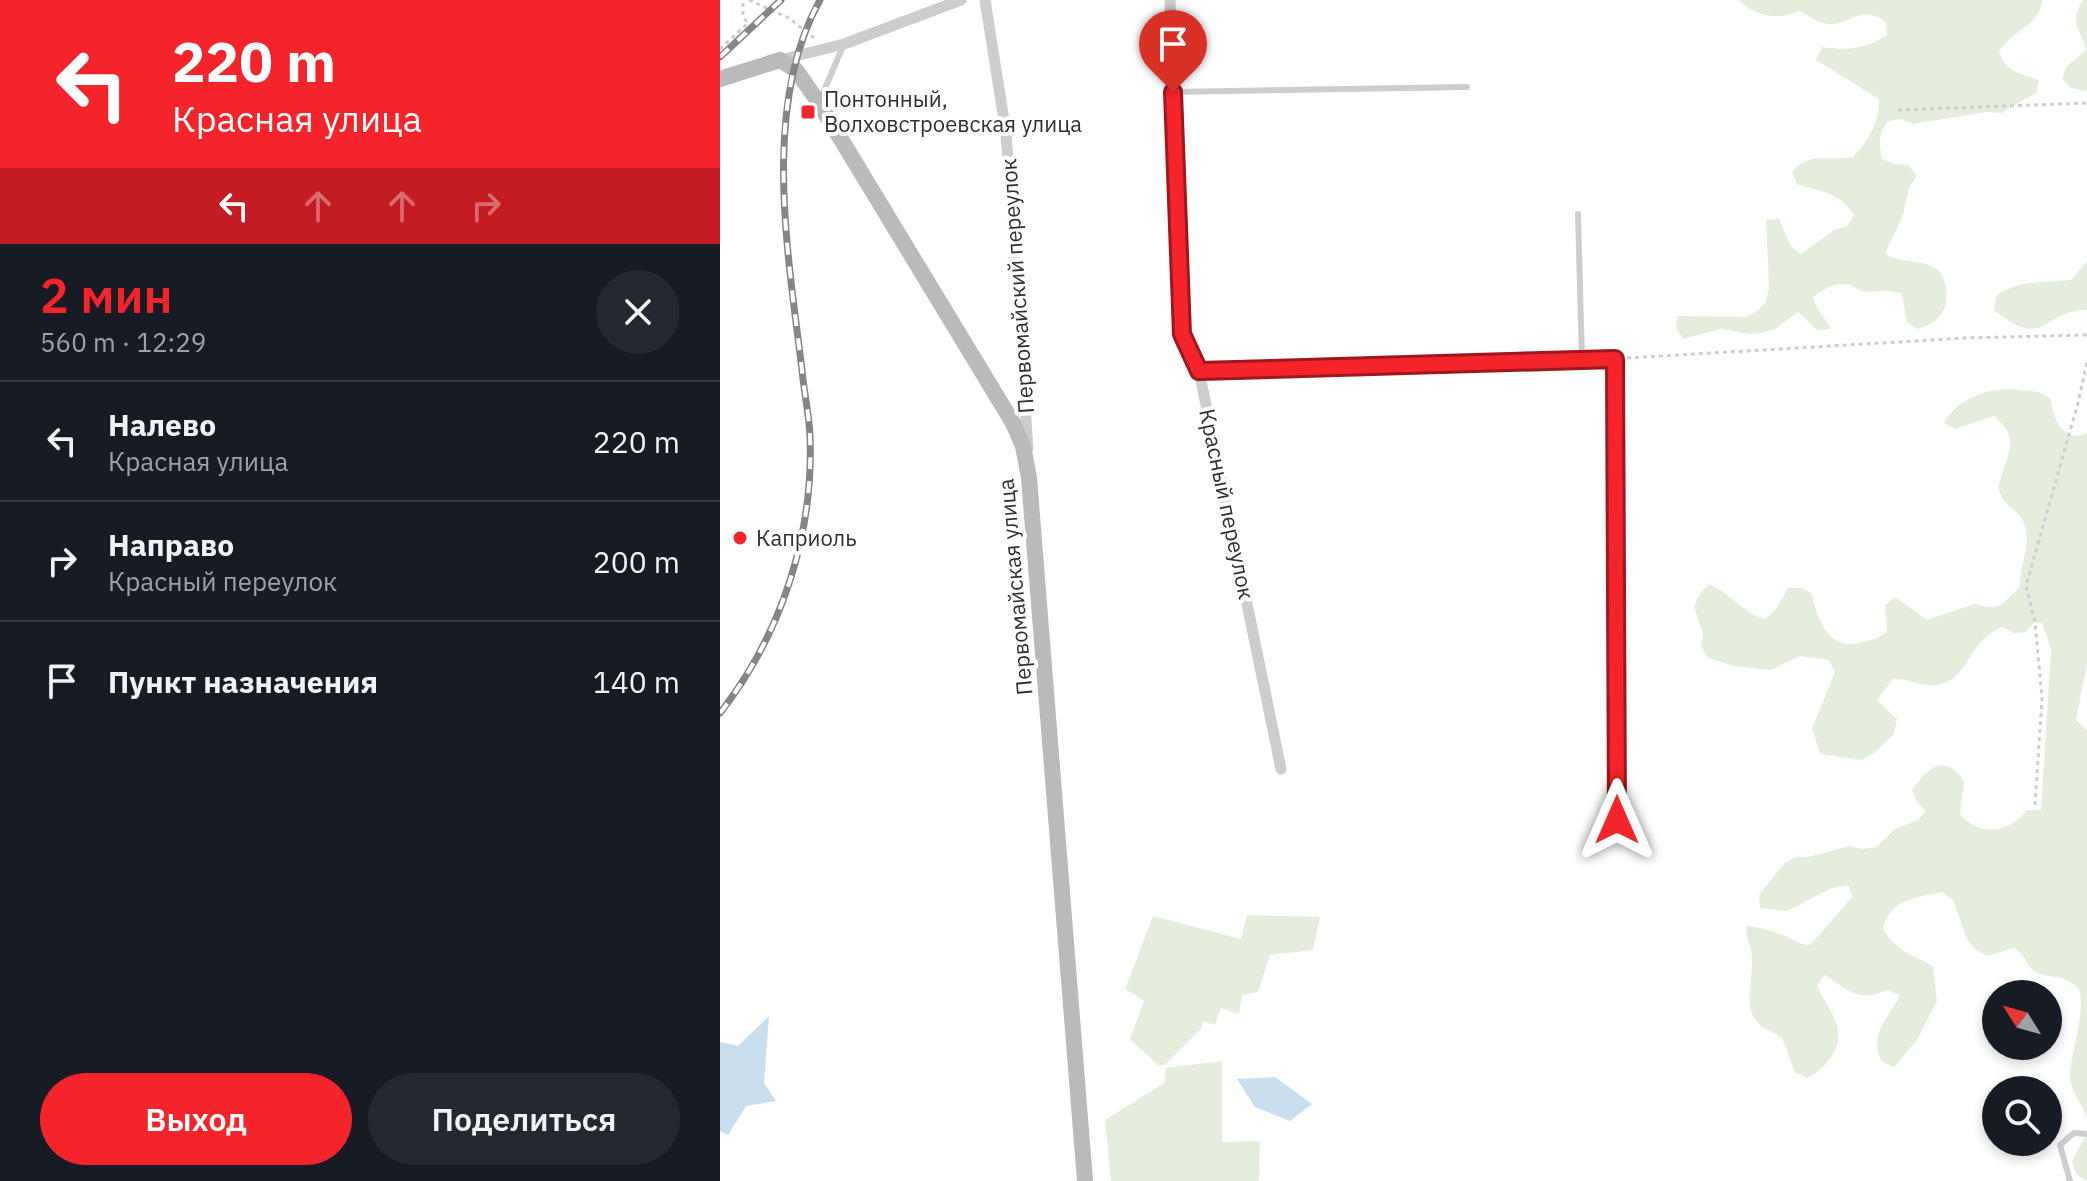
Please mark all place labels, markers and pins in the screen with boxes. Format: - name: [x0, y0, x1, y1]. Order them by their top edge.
- pin: [1139, 10, 1207, 92]
- place label: Понтонный, Волховстроевская улица: [824, 84, 1082, 138]
- marker: Понтонный, Волховстроевская улица: [799, 103, 817, 121]
- place label: Каприоль: [756, 523, 857, 552]
- marker: Каприоль: [731, 529, 749, 547]

